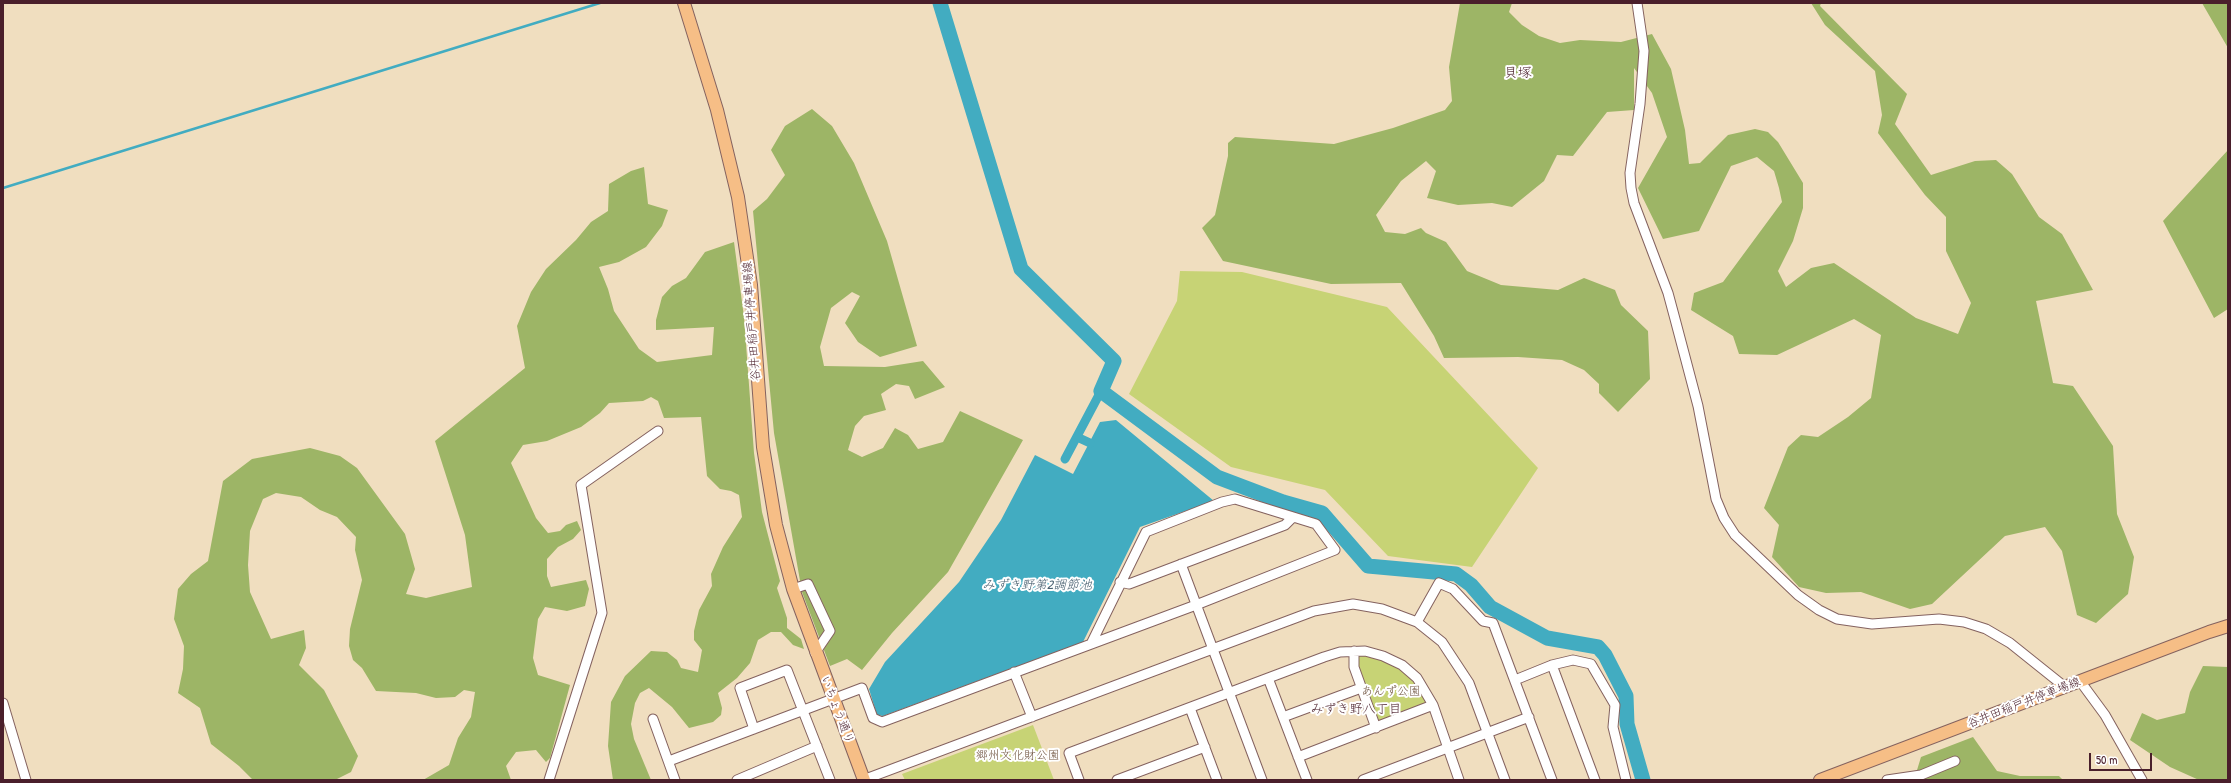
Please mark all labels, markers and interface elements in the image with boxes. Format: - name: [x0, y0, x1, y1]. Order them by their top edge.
- district label: 貝塚: [1504, 65, 1532, 81]
- street label: 谷井田稲戸井停車場線: [741, 261, 763, 381]
- water label: みずき野第2調節池: [982, 578, 1092, 594]
- street label: いちょう通り: [817, 674, 857, 746]
- street label: 谷井田稲戸井停車場線: [1965, 675, 2083, 731]
- park label: あんず公園: [1361, 685, 1421, 699]
- district label: みずき野八丁目: [1311, 702, 1401, 718]
- scale bar: [2091, 745, 2154, 771]
- park label: 郷州文化財公園: [976, 749, 1060, 763]
- text: 50 m: [2096, 751, 2117, 768]

